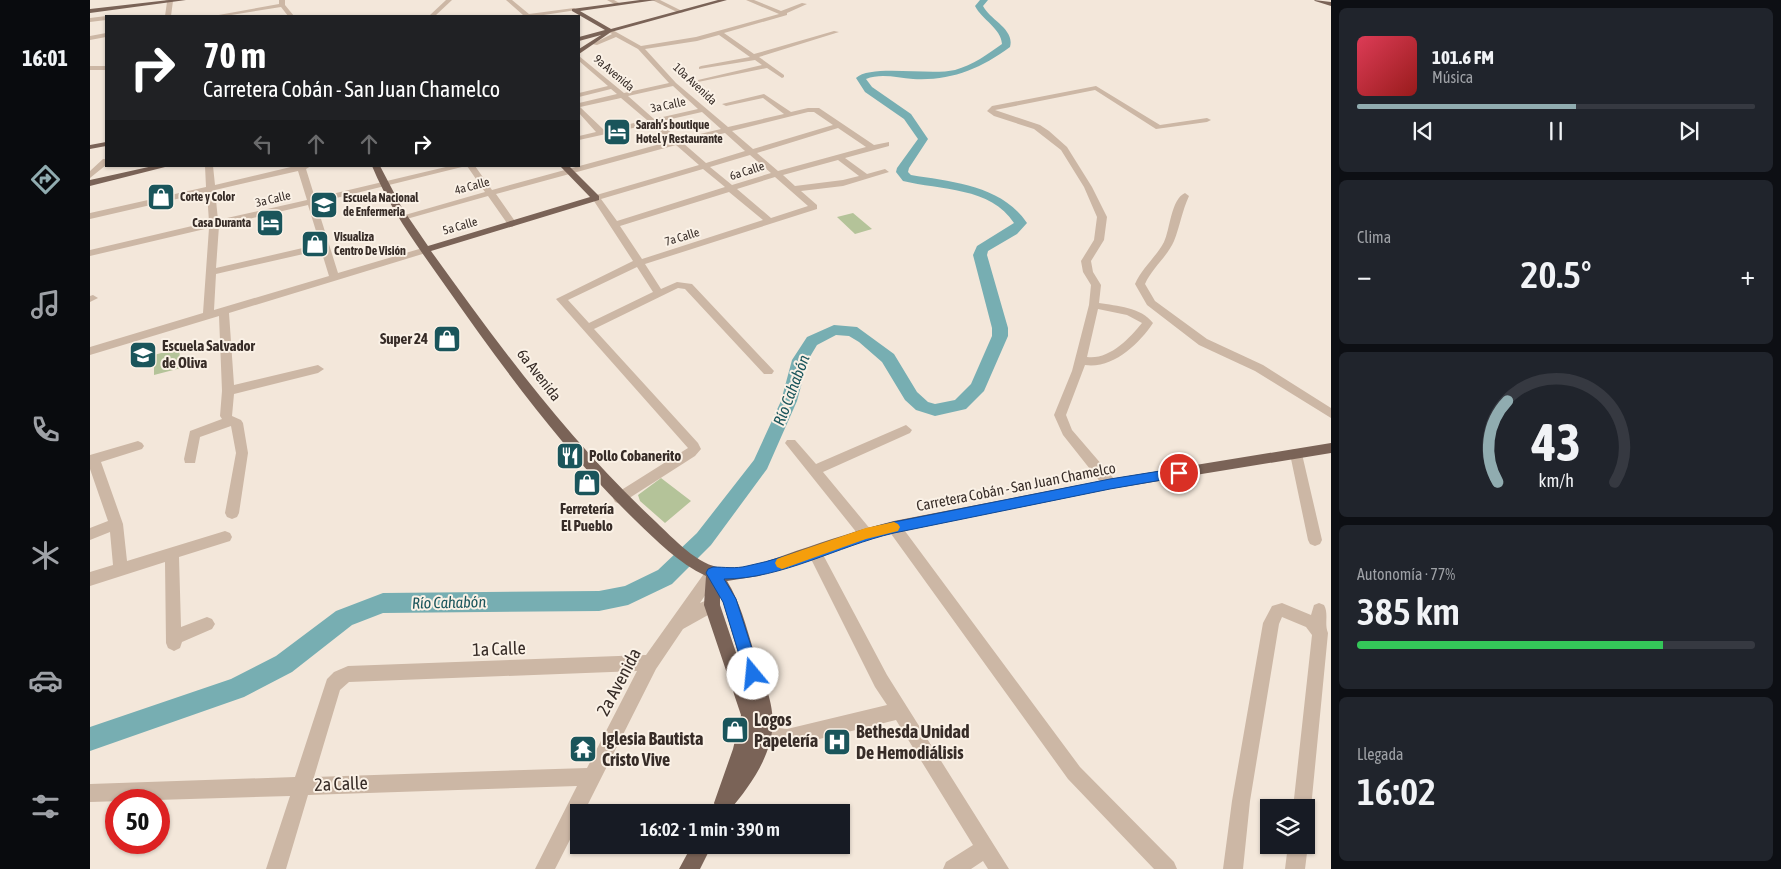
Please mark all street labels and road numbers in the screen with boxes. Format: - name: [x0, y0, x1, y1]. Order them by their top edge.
- street label: 9a Avenida: [591, 52, 637, 94]
- street label: 10a Avenida: [670, 60, 720, 108]
- street label: 3a Calle: [649, 94, 687, 116]
- street label: 6a Calle: [728, 159, 766, 183]
- street label: 4a Calle: [453, 175, 491, 197]
- street label: 3a Calle: [254, 188, 292, 210]
- street label: 5a Calle: [441, 214, 479, 238]
- street label: 7a Calle: [663, 225, 701, 249]
- street label: 6a Avenida: [514, 345, 565, 404]
- street label: Carretera Cobán - San Juan Chamelco: [915, 459, 1117, 514]
- street label: 1a Calle: [472, 637, 526, 660]
- street label: 2a Avenida: [592, 644, 645, 719]
- street label: 2a Calle: [314, 772, 368, 795]

